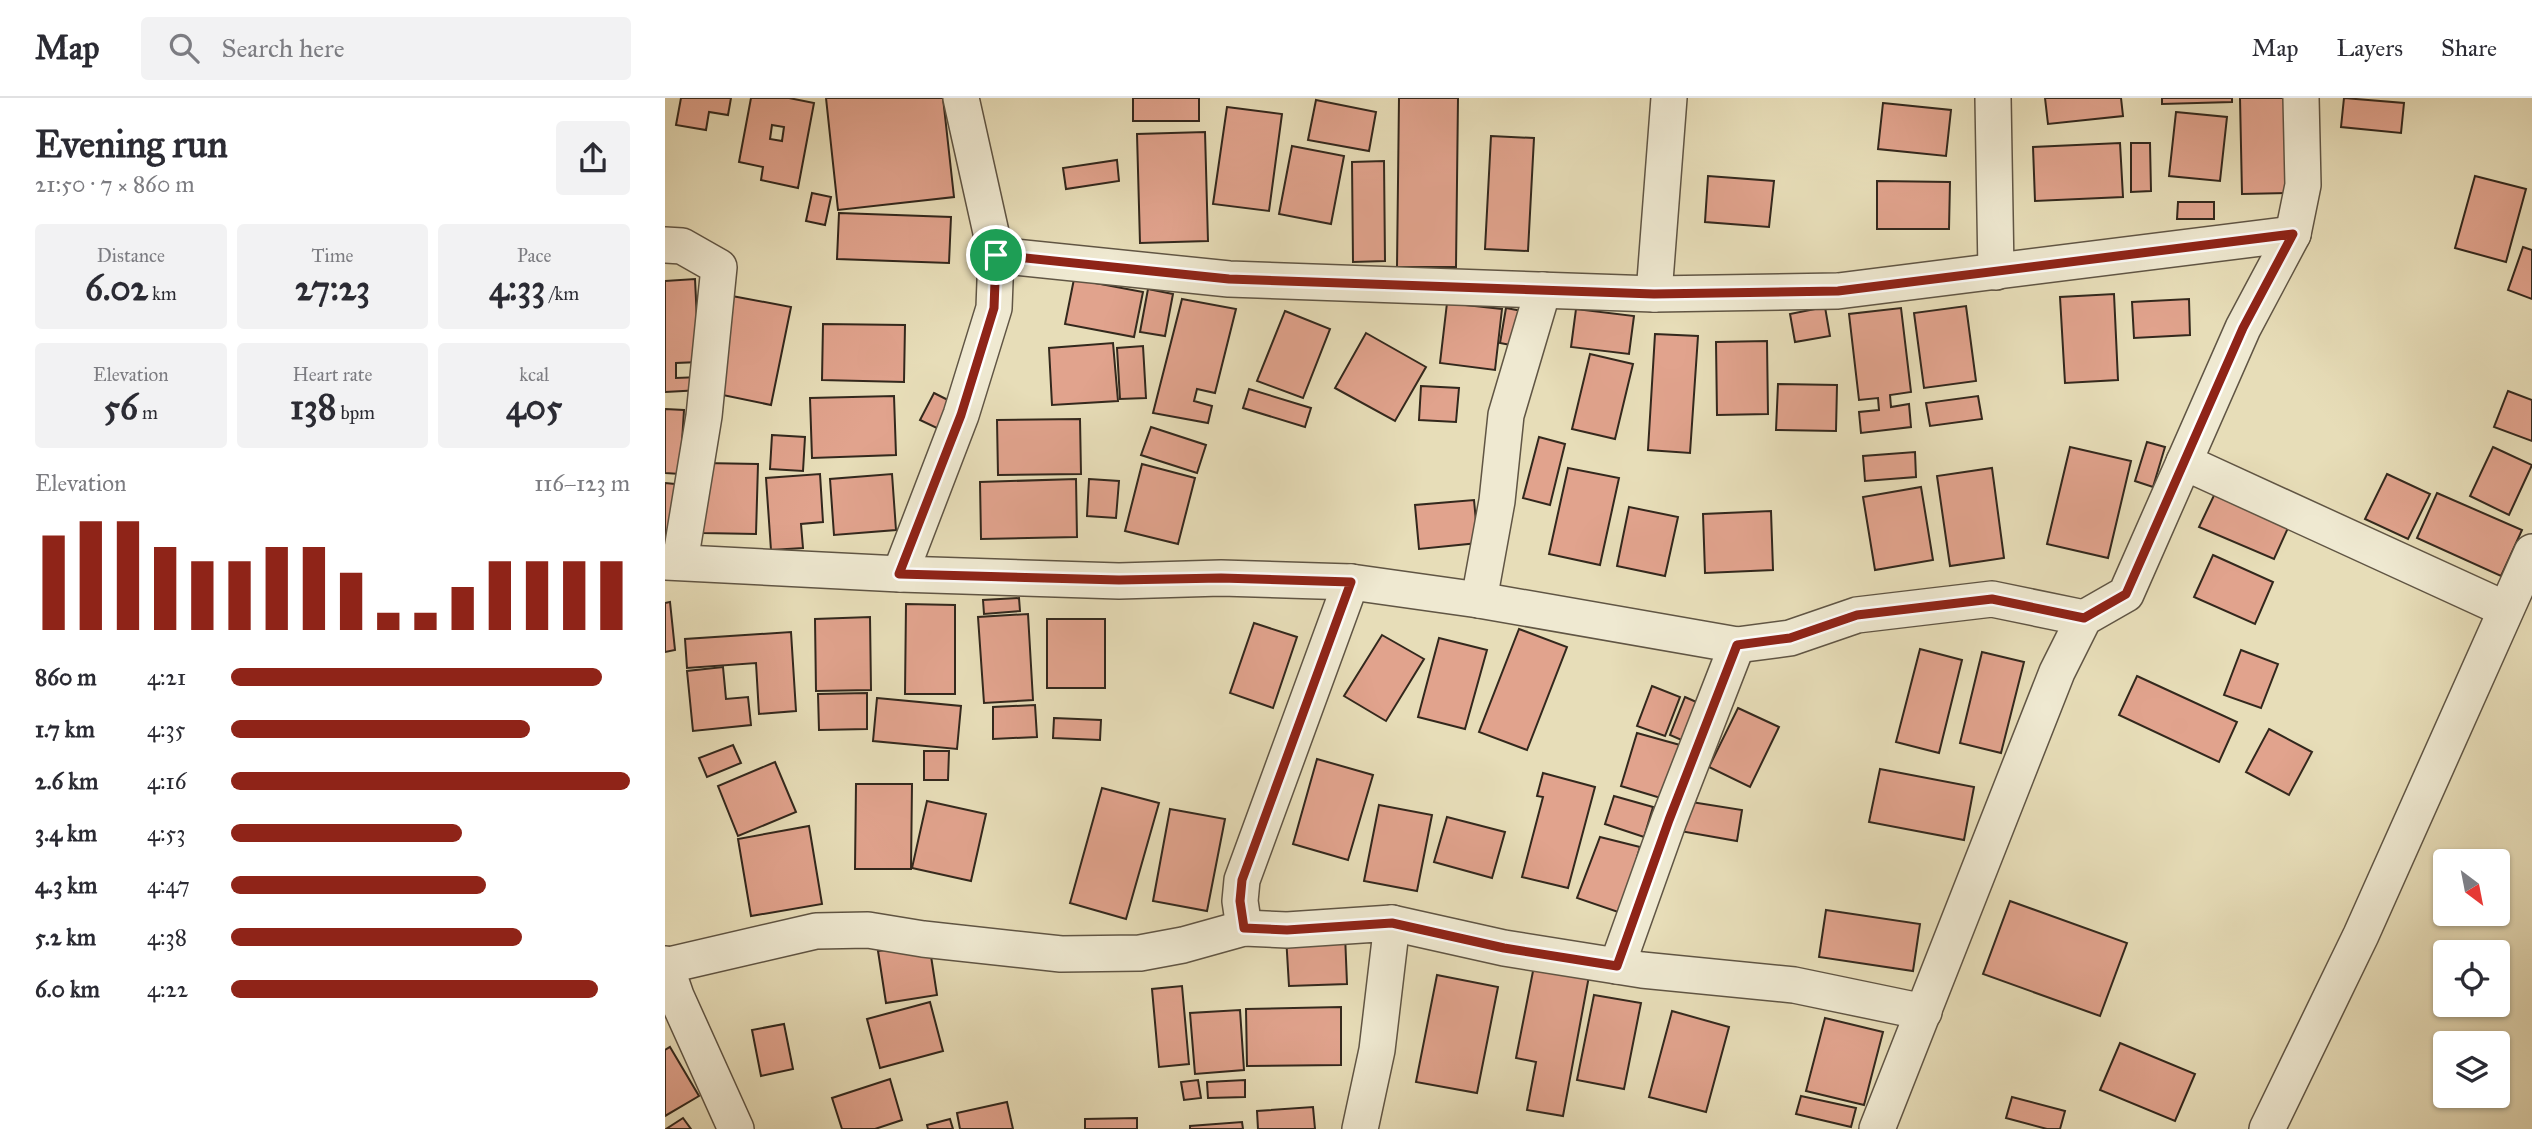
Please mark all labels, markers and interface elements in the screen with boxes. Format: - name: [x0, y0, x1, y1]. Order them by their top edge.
- search box: [141, 17, 631, 80]
- text: Map: [35, 28, 99, 68]
- icon: search: [165, 29, 203, 67]
- text: Search here: [221, 32, 345, 64]
- text: Map: [2252, 33, 2299, 63]
- text: Layers: [2337, 33, 2403, 63]
- text: Share: [2441, 33, 2497, 63]
- text: Evening run: [35, 121, 228, 167]
- button: share: [556, 121, 630, 195]
- text: 21:50 · 7 × 860 m: [35, 170, 195, 198]
- pin: [966, 225, 1026, 285]
- icon: arrive: [977, 236, 1015, 274]
- text: Distance: [97, 244, 165, 267]
- text: Time: [311, 244, 354, 267]
- text: Pace: [517, 244, 551, 267]
- text: 6.02: [85, 267, 148, 310]
- text: 27:23: [295, 267, 370, 310]
- text: 4:33: [489, 267, 545, 310]
- text: km: [148, 282, 177, 305]
- text: /km: [545, 282, 579, 305]
- text: Elevation: [93, 363, 169, 386]
- text: Heart rate: [293, 363, 372, 386]
- text: kcal: [519, 363, 549, 386]
- text: 56: [104, 386, 138, 429]
- text: 138: [290, 386, 336, 429]
- text: 405: [506, 386, 562, 429]
- text: m: [138, 401, 158, 424]
- text: bpm: [336, 401, 375, 424]
- text: Elevation: [35, 469, 126, 497]
- text: 116–123 m: [534, 469, 630, 497]
- text: 860 m: [35, 663, 97, 691]
- text: 4:21: [147, 663, 186, 691]
- text: 1.7 km: [35, 715, 95, 743]
- text: 4:35: [147, 715, 186, 743]
- text: 2.6 km: [35, 767, 98, 795]
- text: 4:16: [147, 767, 186, 795]
- text: 3.4 km: [35, 819, 97, 847]
- text: 4:53: [147, 819, 186, 847]
- north arrow: [2433, 849, 2509, 926]
- map controls: [2433, 849, 2510, 1108]
- text: 4.3 km: [35, 871, 97, 899]
- text: 4:47: [147, 871, 190, 899]
- text: 5.2 km: [35, 923, 96, 951]
- text: 4:38: [147, 923, 187, 951]
- button: locate: [2433, 940, 2510, 1017]
- text: 6.0 km: [35, 975, 100, 1003]
- text: 4:22: [147, 975, 188, 1003]
- button: layers: [2433, 1031, 2510, 1108]

